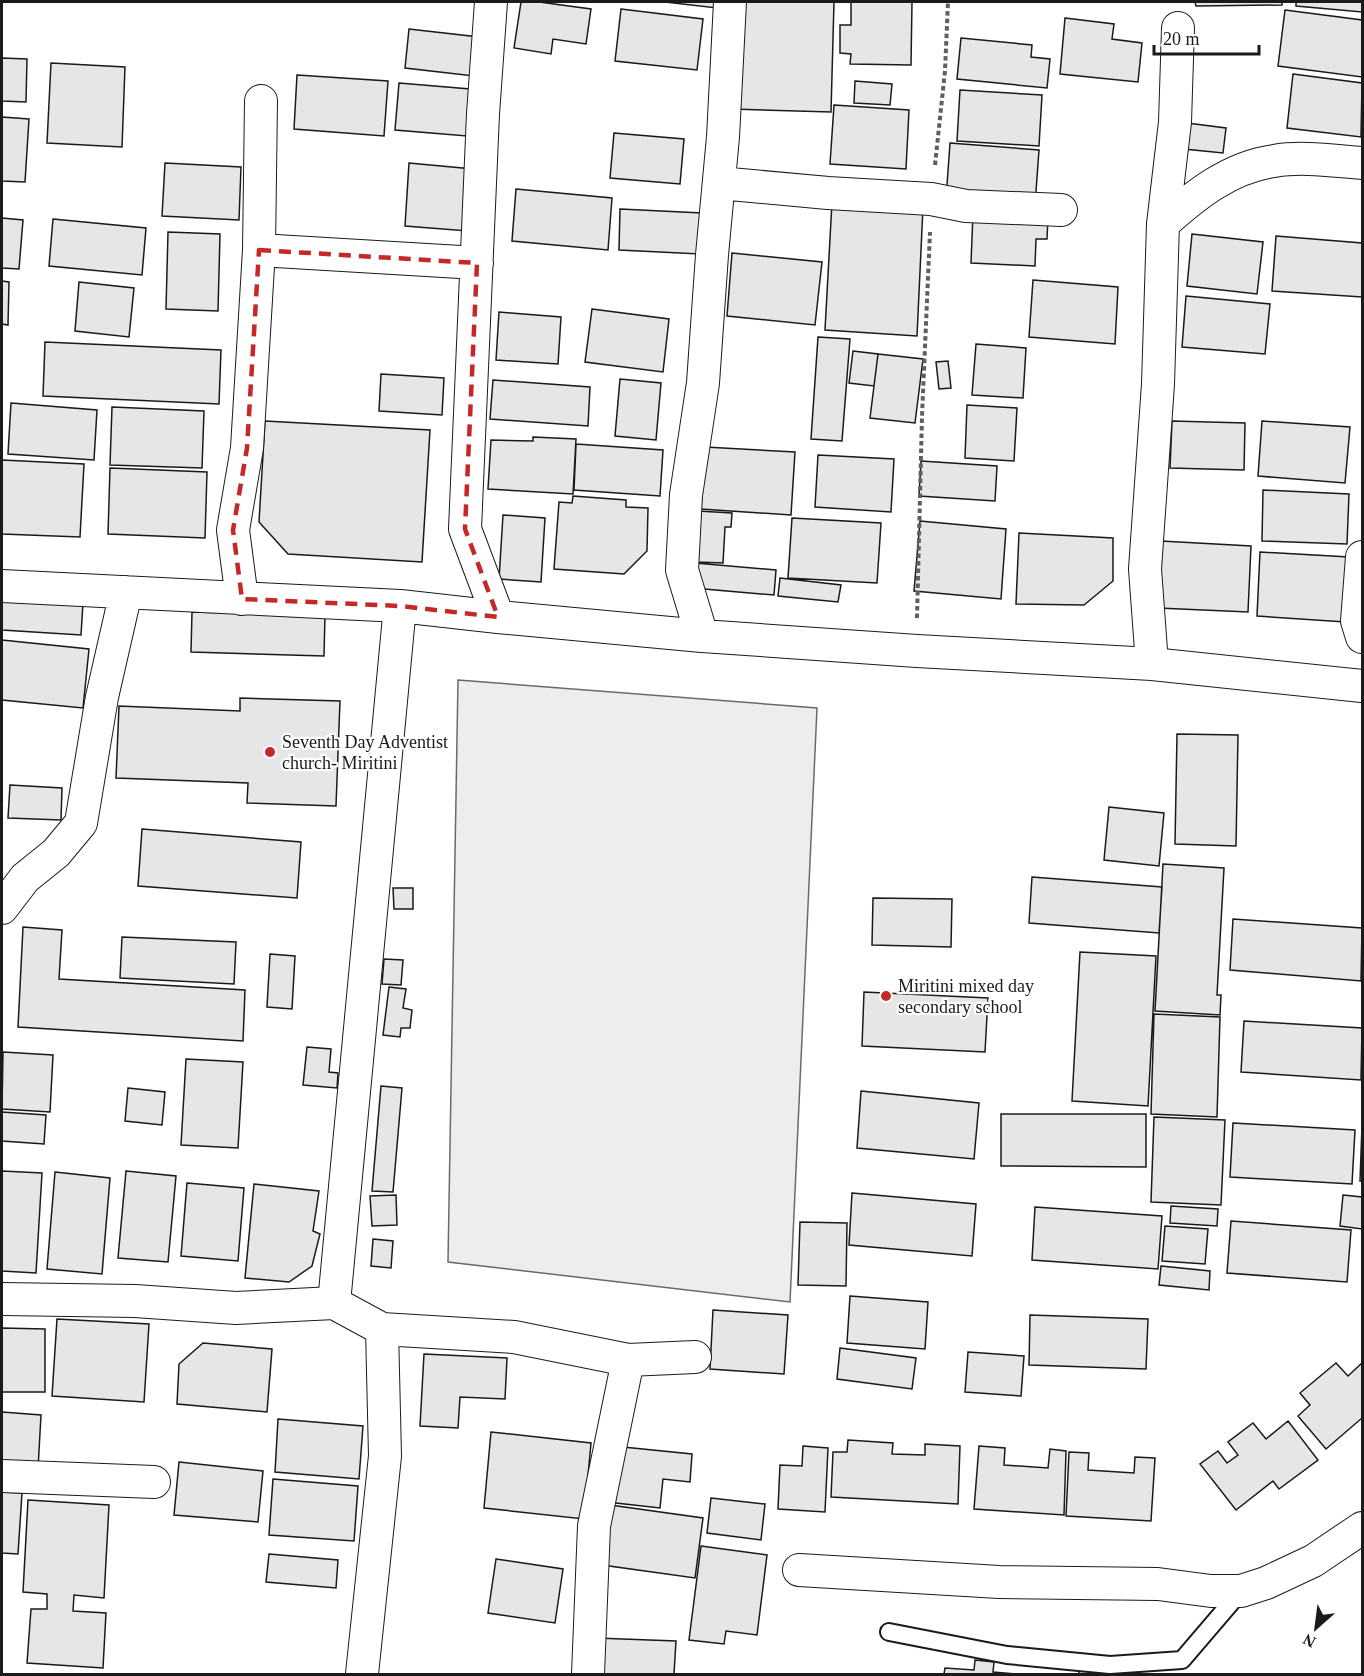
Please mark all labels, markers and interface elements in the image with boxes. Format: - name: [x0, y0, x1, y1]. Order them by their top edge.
- scale bar: [1154, 18, 1259, 56]
- text: 20 m: [1163, 29, 1200, 49]
- place label: Seventh Day Adventist church- Miritini: [282, 732, 448, 773]
- marker: Seventh Day Adventist church- Miritini: [263, 745, 277, 759]
- place label: Miritini mixed day secondary school: [898, 976, 1034, 1017]
- marker: Miritini mixed day secondary school: [879, 989, 893, 1003]
- north arrow: [1286, 1598, 1346, 1658]
- text: N: [1300, 1630, 1318, 1651]

